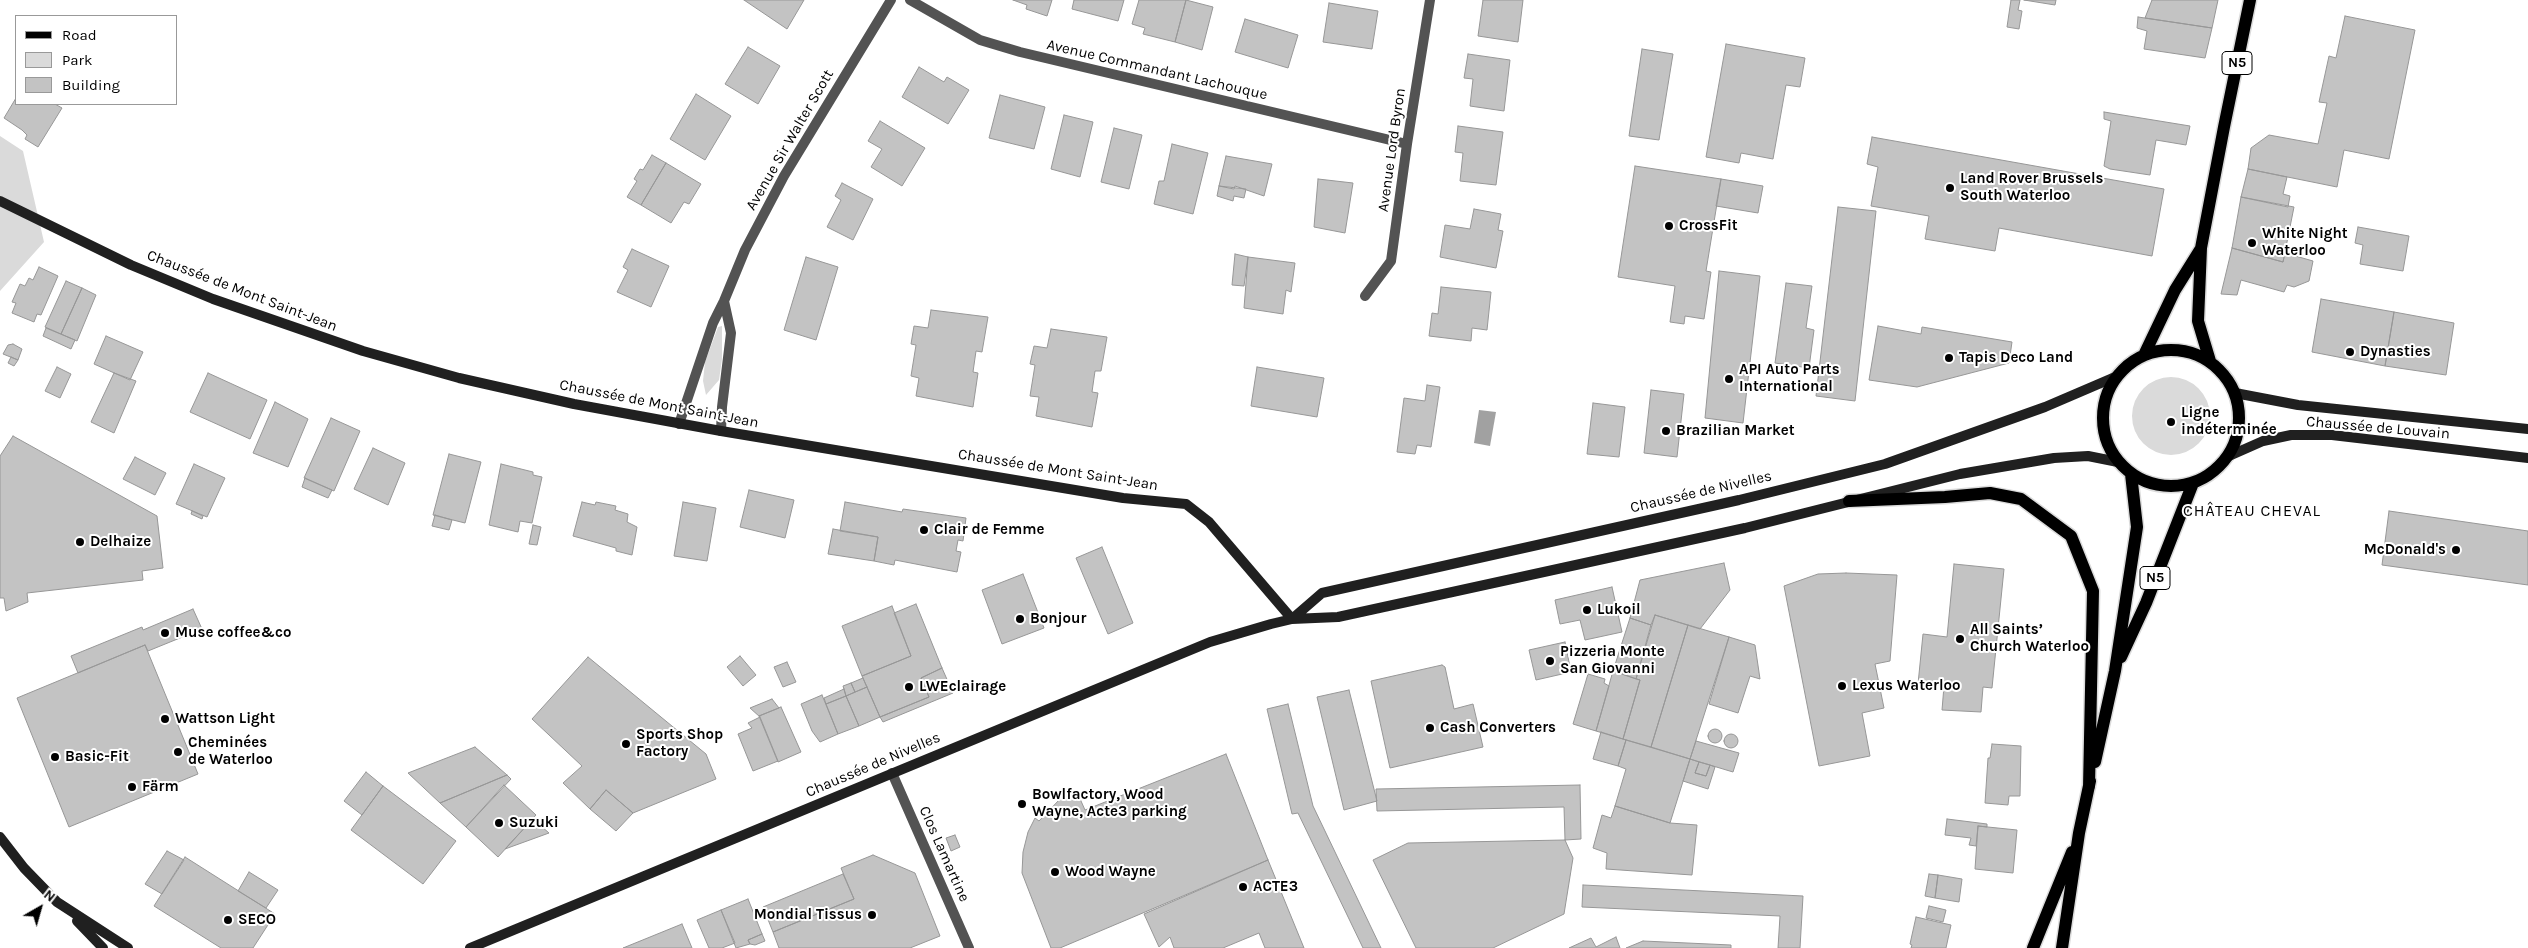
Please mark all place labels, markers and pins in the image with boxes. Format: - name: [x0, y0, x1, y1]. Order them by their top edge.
- place label: Land Rover Brussels South Waterloo: [1960, 170, 2103, 205]
- marker: Land Rover Brussels South Waterloo: [1944, 182, 1956, 194]
- place label: CrossFit: [1679, 217, 1738, 235]
- marker: CrossFit: [1663, 220, 1675, 232]
- place label: White Night Waterloo: [2262, 225, 2348, 260]
- marker: White Night Waterloo: [2246, 237, 2258, 249]
- place label: Dynasties: [2360, 343, 2431, 361]
- marker: Dynasties: [2344, 346, 2356, 358]
- place label: Tapis Deco Land: [1959, 349, 2073, 367]
- marker: Tapis Deco Land: [1943, 352, 1955, 364]
- place label: API Auto Parts International: [1739, 361, 1840, 396]
- marker: API Auto Parts International: [1723, 373, 1735, 385]
- place label: Ligne indéterminée: [2181, 404, 2277, 439]
- marker: Ligne indéterminée: [2165, 416, 2177, 428]
- place label: Brazilian Market: [1676, 422, 1795, 440]
- marker: Brazilian Market: [1660, 425, 1672, 437]
- place label: Clair de Femme: [934, 521, 1044, 539]
- marker: Clair de Femme: [918, 524, 930, 536]
- place label: Delhaize: [90, 533, 151, 551]
- marker: Delhaize: [74, 536, 86, 548]
- place label: McDonald's: [2364, 541, 2446, 559]
- marker: McDonald's: [2450, 544, 2462, 556]
- place label: Lukoil: [1597, 601, 1641, 619]
- marker: Lukoil: [1581, 604, 1593, 616]
- place label: Bonjour: [1030, 610, 1086, 628]
- marker: Bonjour: [1014, 613, 1026, 625]
- place label: All Saints’ Church Waterloo: [1970, 621, 2089, 656]
- place label: Muse coffee&co: [175, 624, 291, 642]
- marker: Muse coffee&co: [159, 627, 171, 639]
- marker: All Saints’ Church Waterloo: [1954, 633, 1966, 645]
- place label: Pizzeria Monte San Giovanni: [1560, 643, 1665, 678]
- marker: Pizzeria Monte San Giovanni: [1544, 655, 1556, 667]
- place label: Lexus Waterloo: [1852, 677, 1960, 695]
- place label: LWEclairage: [919, 678, 1006, 696]
- marker: Lexus Waterloo: [1836, 680, 1848, 692]
- marker: LWEclairage: [903, 681, 915, 693]
- place label: Wattson Light: [175, 710, 275, 728]
- marker: Wattson Light: [159, 713, 171, 725]
- place label: Cash Converters: [1440, 719, 1556, 737]
- marker: Cash Converters: [1424, 722, 1436, 734]
- place label: Sports Shop Factory: [636, 726, 723, 761]
- place label: Cheminées de Waterloo: [188, 734, 273, 769]
- marker: Sports Shop Factory: [620, 738, 632, 750]
- marker: Cheminées de Waterloo: [172, 746, 184, 758]
- place label: Basic-Fit: [65, 748, 129, 766]
- marker: Basic-Fit: [49, 751, 61, 763]
- place label: Färm: [142, 778, 179, 796]
- marker: Färm: [126, 781, 138, 793]
- place label: Bowlfactory, Wood Wayne, Acte3 parking: [1032, 786, 1187, 821]
- marker: Bowlfactory, Wood Wayne, Acte3 parking: [1016, 798, 1028, 810]
- place label: Suzuki: [509, 814, 559, 832]
- marker: Suzuki: [493, 817, 505, 829]
- place label: Wood Wayne: [1065, 863, 1156, 881]
- marker: Wood Wayne: [1049, 866, 1061, 878]
- place label: ACTE3: [1253, 878, 1298, 896]
- marker: ACTE3: [1237, 881, 1249, 893]
- place label: Mondial Tissus: [754, 906, 862, 924]
- marker: Mondial Tissus: [866, 909, 878, 921]
- place label: SECO: [238, 911, 276, 929]
- marker: SECO: [222, 914, 234, 926]

